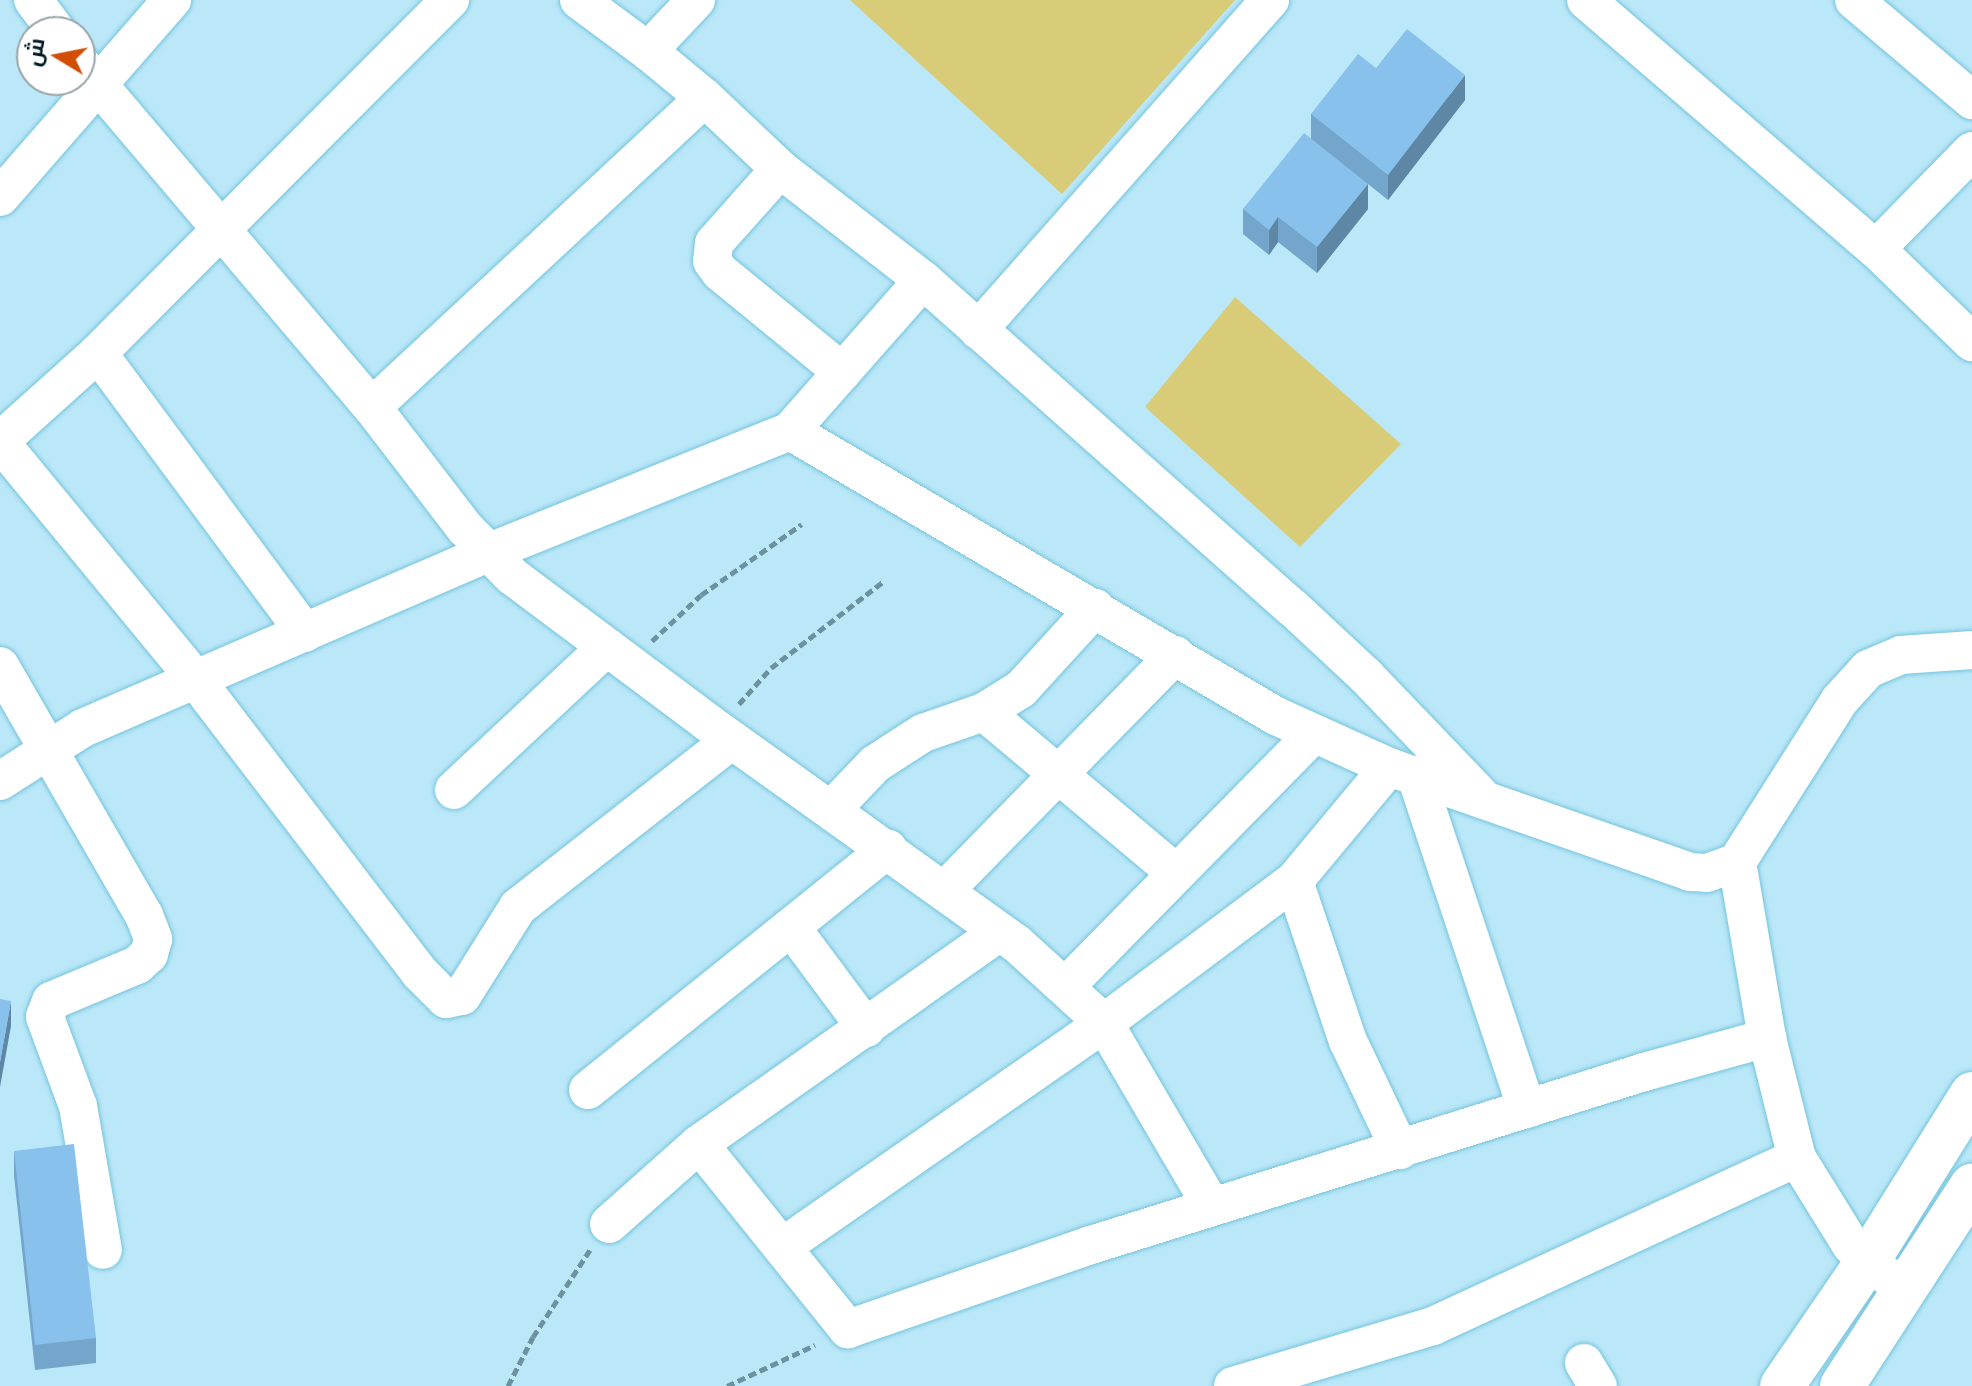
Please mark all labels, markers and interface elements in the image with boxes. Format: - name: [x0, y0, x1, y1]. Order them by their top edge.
- north arrow: [16, 16, 96, 96]
- text: ش: [18, 36, 50, 68]

